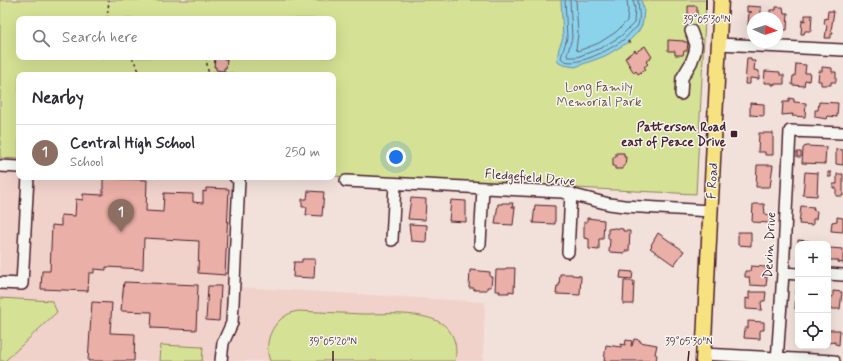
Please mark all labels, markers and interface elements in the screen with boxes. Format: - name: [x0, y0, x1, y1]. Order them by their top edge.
- north arrow: [747, 12, 783, 48]
- text: 39°05'30"N: [683, 13, 731, 27]
- search box: [16, 16, 336, 60]
- icon: search: [30, 27, 52, 49]
- text: Search here: [62, 28, 138, 48]
- park label: Long Family Memorial Park: [557, 79, 642, 111]
- text: Nearby: [32, 87, 84, 109]
- place label: Patterson Road east of Peace Drive: [621, 119, 726, 151]
- marker: Patterson Road east of Peace Drive: [729, 129, 739, 139]
- text: Central High School: [70, 134, 195, 154]
- text: 1: [42, 144, 48, 161]
- text: 250 m: [285, 144, 320, 161]
- your location: [386, 147, 406, 167]
- text: School: [70, 154, 104, 171]
- street label: F Road: [704, 162, 722, 200]
- street label: Fledgefield Drive: [484, 166, 576, 190]
- pin: 1: [108, 199, 134, 232]
- street label: Devin Drive: [760, 211, 780, 279]
- map controls: [795, 241, 831, 349]
- button: +: [795, 241, 831, 277]
- button: −: [795, 277, 831, 313]
- button: locate: [795, 313, 831, 349]
- text: 39°05'20"N: [309, 335, 357, 349]
- text: 39°05'30"N: [665, 335, 713, 349]

